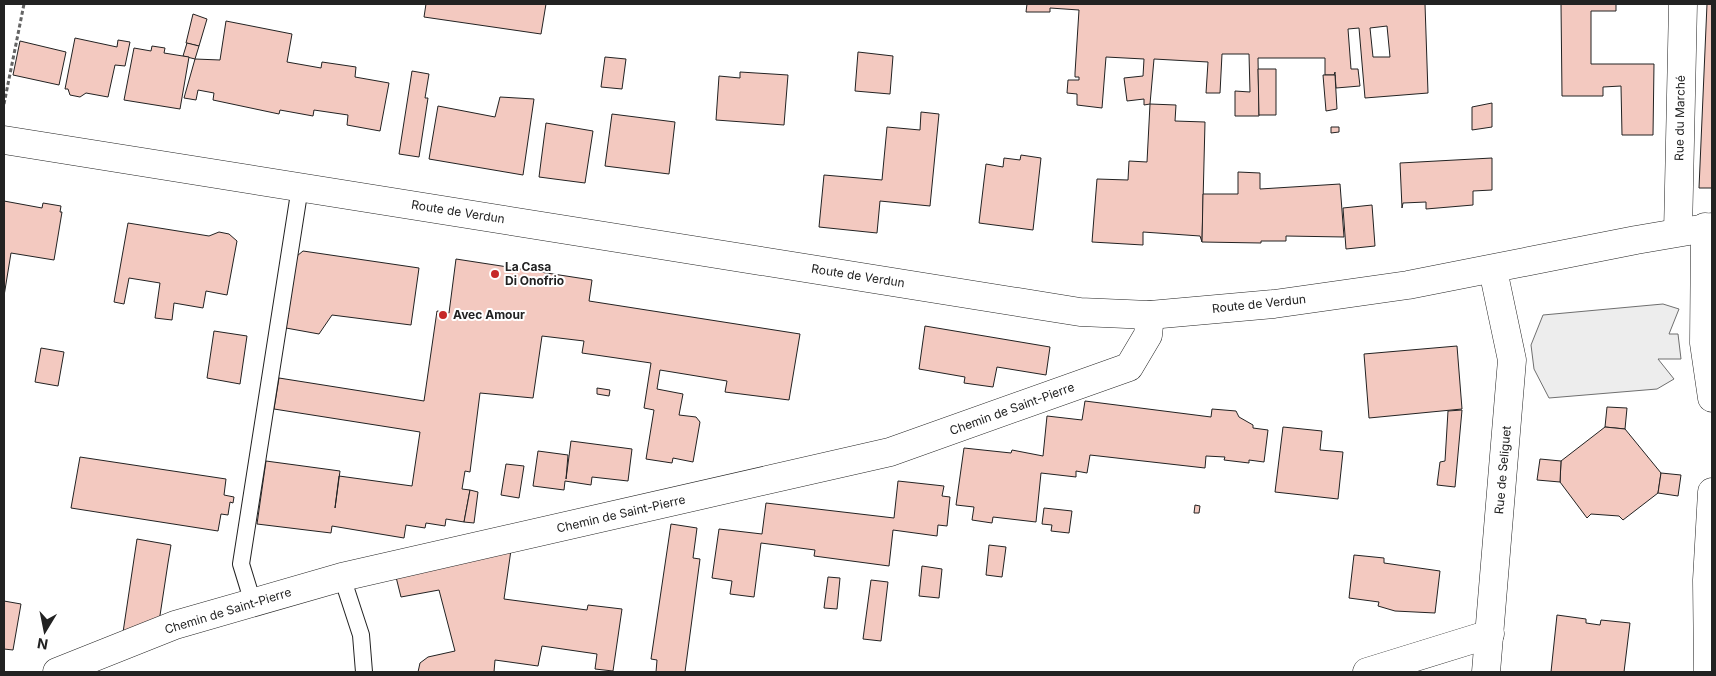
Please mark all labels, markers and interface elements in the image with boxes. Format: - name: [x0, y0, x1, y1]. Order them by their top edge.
- street label: Rue du Marché: [1671, 75, 1688, 161]
- street label: Route de Verdun: [410, 197, 506, 226]
- place label: La Casa Di Onofrio: [505, 259, 564, 288]
- street label: Route de Verdun: [810, 261, 906, 290]
- marker: La Casa Di Onofrio: [489, 268, 501, 280]
- street label: Route de Verdun: [1211, 291, 1307, 316]
- place label: Avec Amour: [453, 307, 525, 322]
- marker: Avec Amour: [437, 309, 449, 321]
- street label: Chemin de Saint-Pierre: [947, 379, 1076, 438]
- street label: Rue de Seliguet: [1491, 425, 1514, 515]
- street label: Chemin de Saint-Pierre: [555, 491, 687, 536]
- street label: Chemin de Saint-Pierre: [163, 584, 293, 637]
- north arrow: [20, 606, 70, 656]
- text: N: [36, 635, 49, 654]

